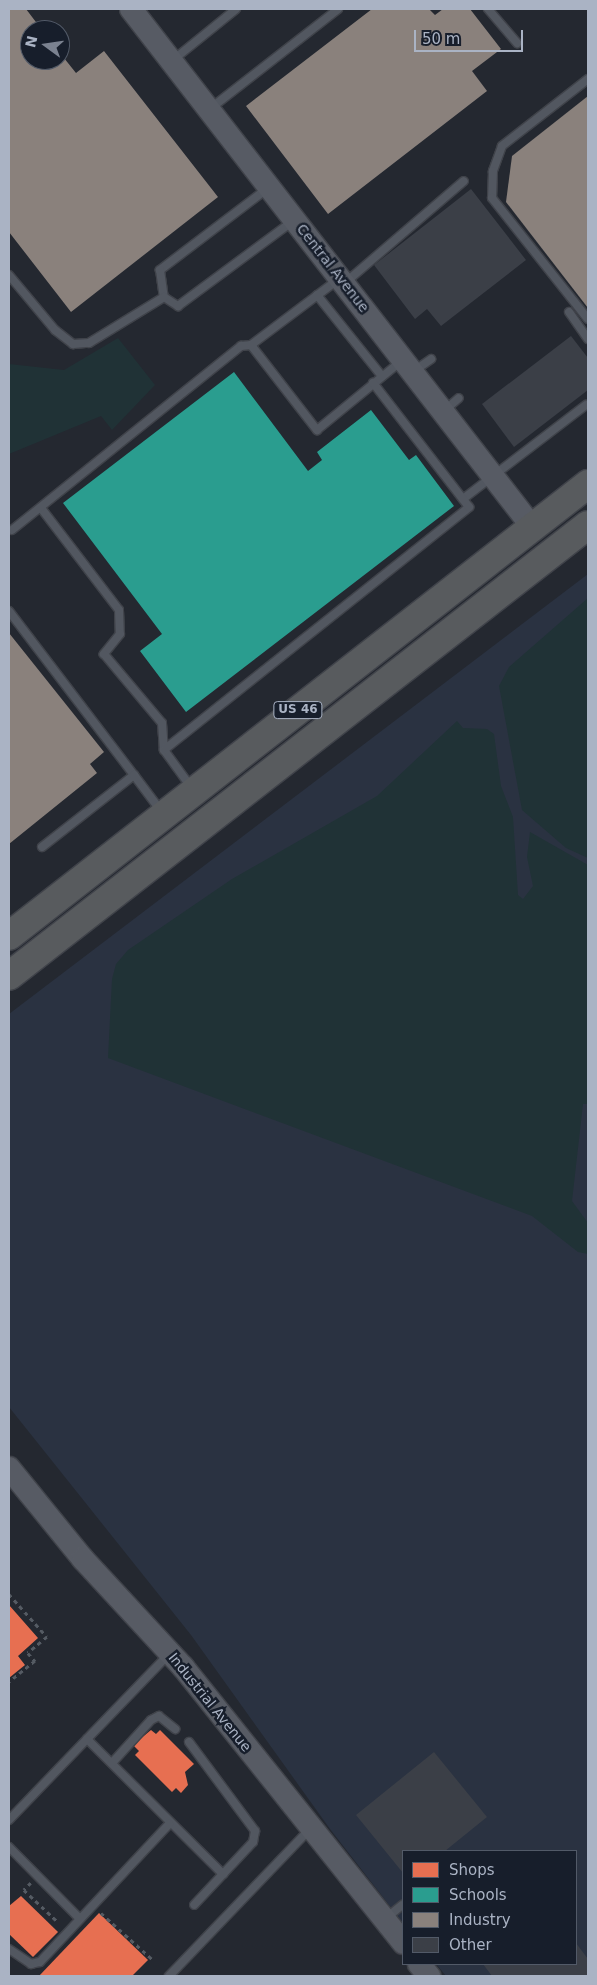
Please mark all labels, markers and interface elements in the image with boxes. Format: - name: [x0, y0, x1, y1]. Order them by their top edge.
- north arrow: [20, 20, 70, 70]
- scale bar: [417, 20, 526, 52]
- text: 50 m: [422, 30, 460, 48]
- text: N: [22, 34, 41, 49]
- street label: Central Avenue: [293, 220, 373, 316]
- road number: US 46: [273, 700, 323, 720]
- street label: Industrial Avenue: [165, 1649, 255, 1755]
- legend: [402, 1850, 577, 1965]
- text: Shops: [449, 1861, 495, 1879]
- text: Schools: [449, 1886, 507, 1904]
- text: Industry: [449, 1911, 511, 1929]
- text: Other: [449, 1936, 492, 1954]

